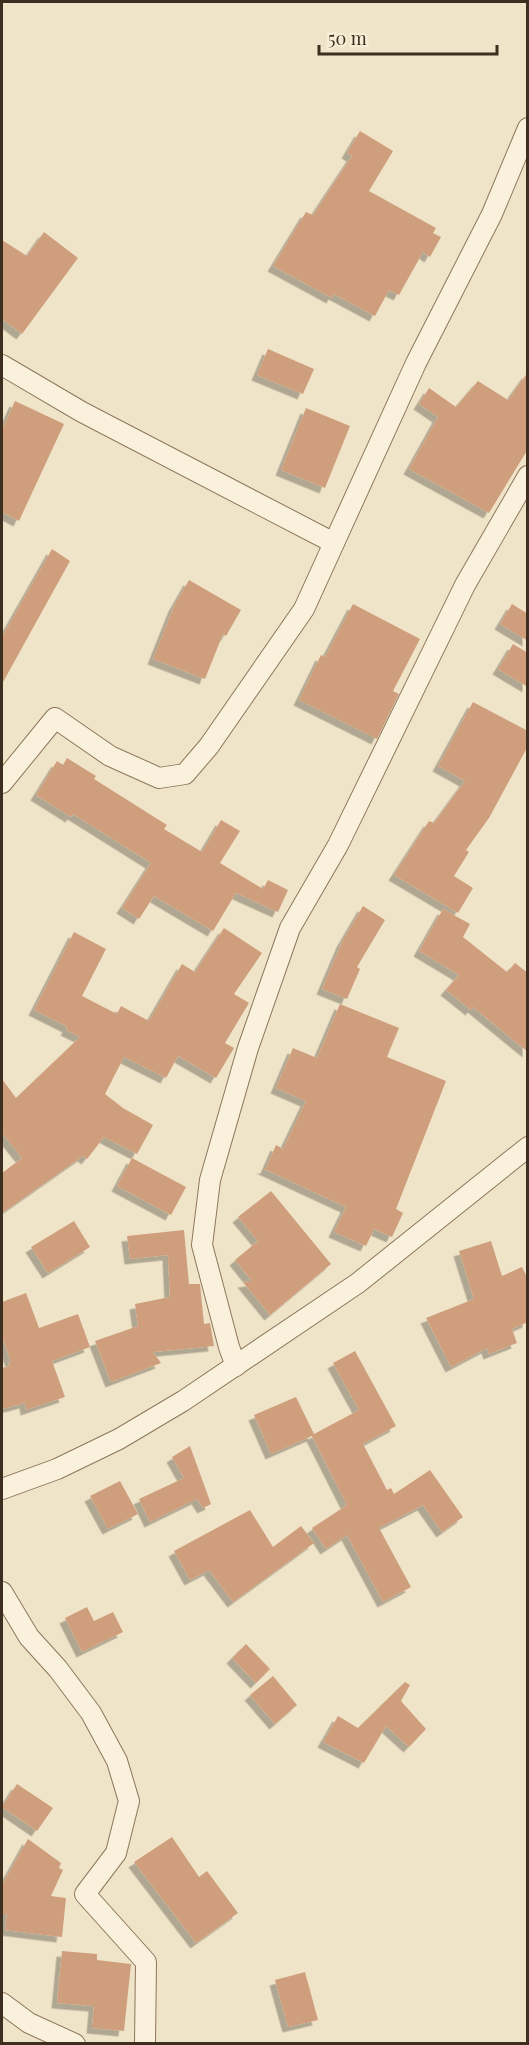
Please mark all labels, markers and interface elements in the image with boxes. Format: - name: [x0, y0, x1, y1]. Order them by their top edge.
- scale bar: [319, 18, 498, 56]
- text: 50 m: [328, 26, 367, 50]

